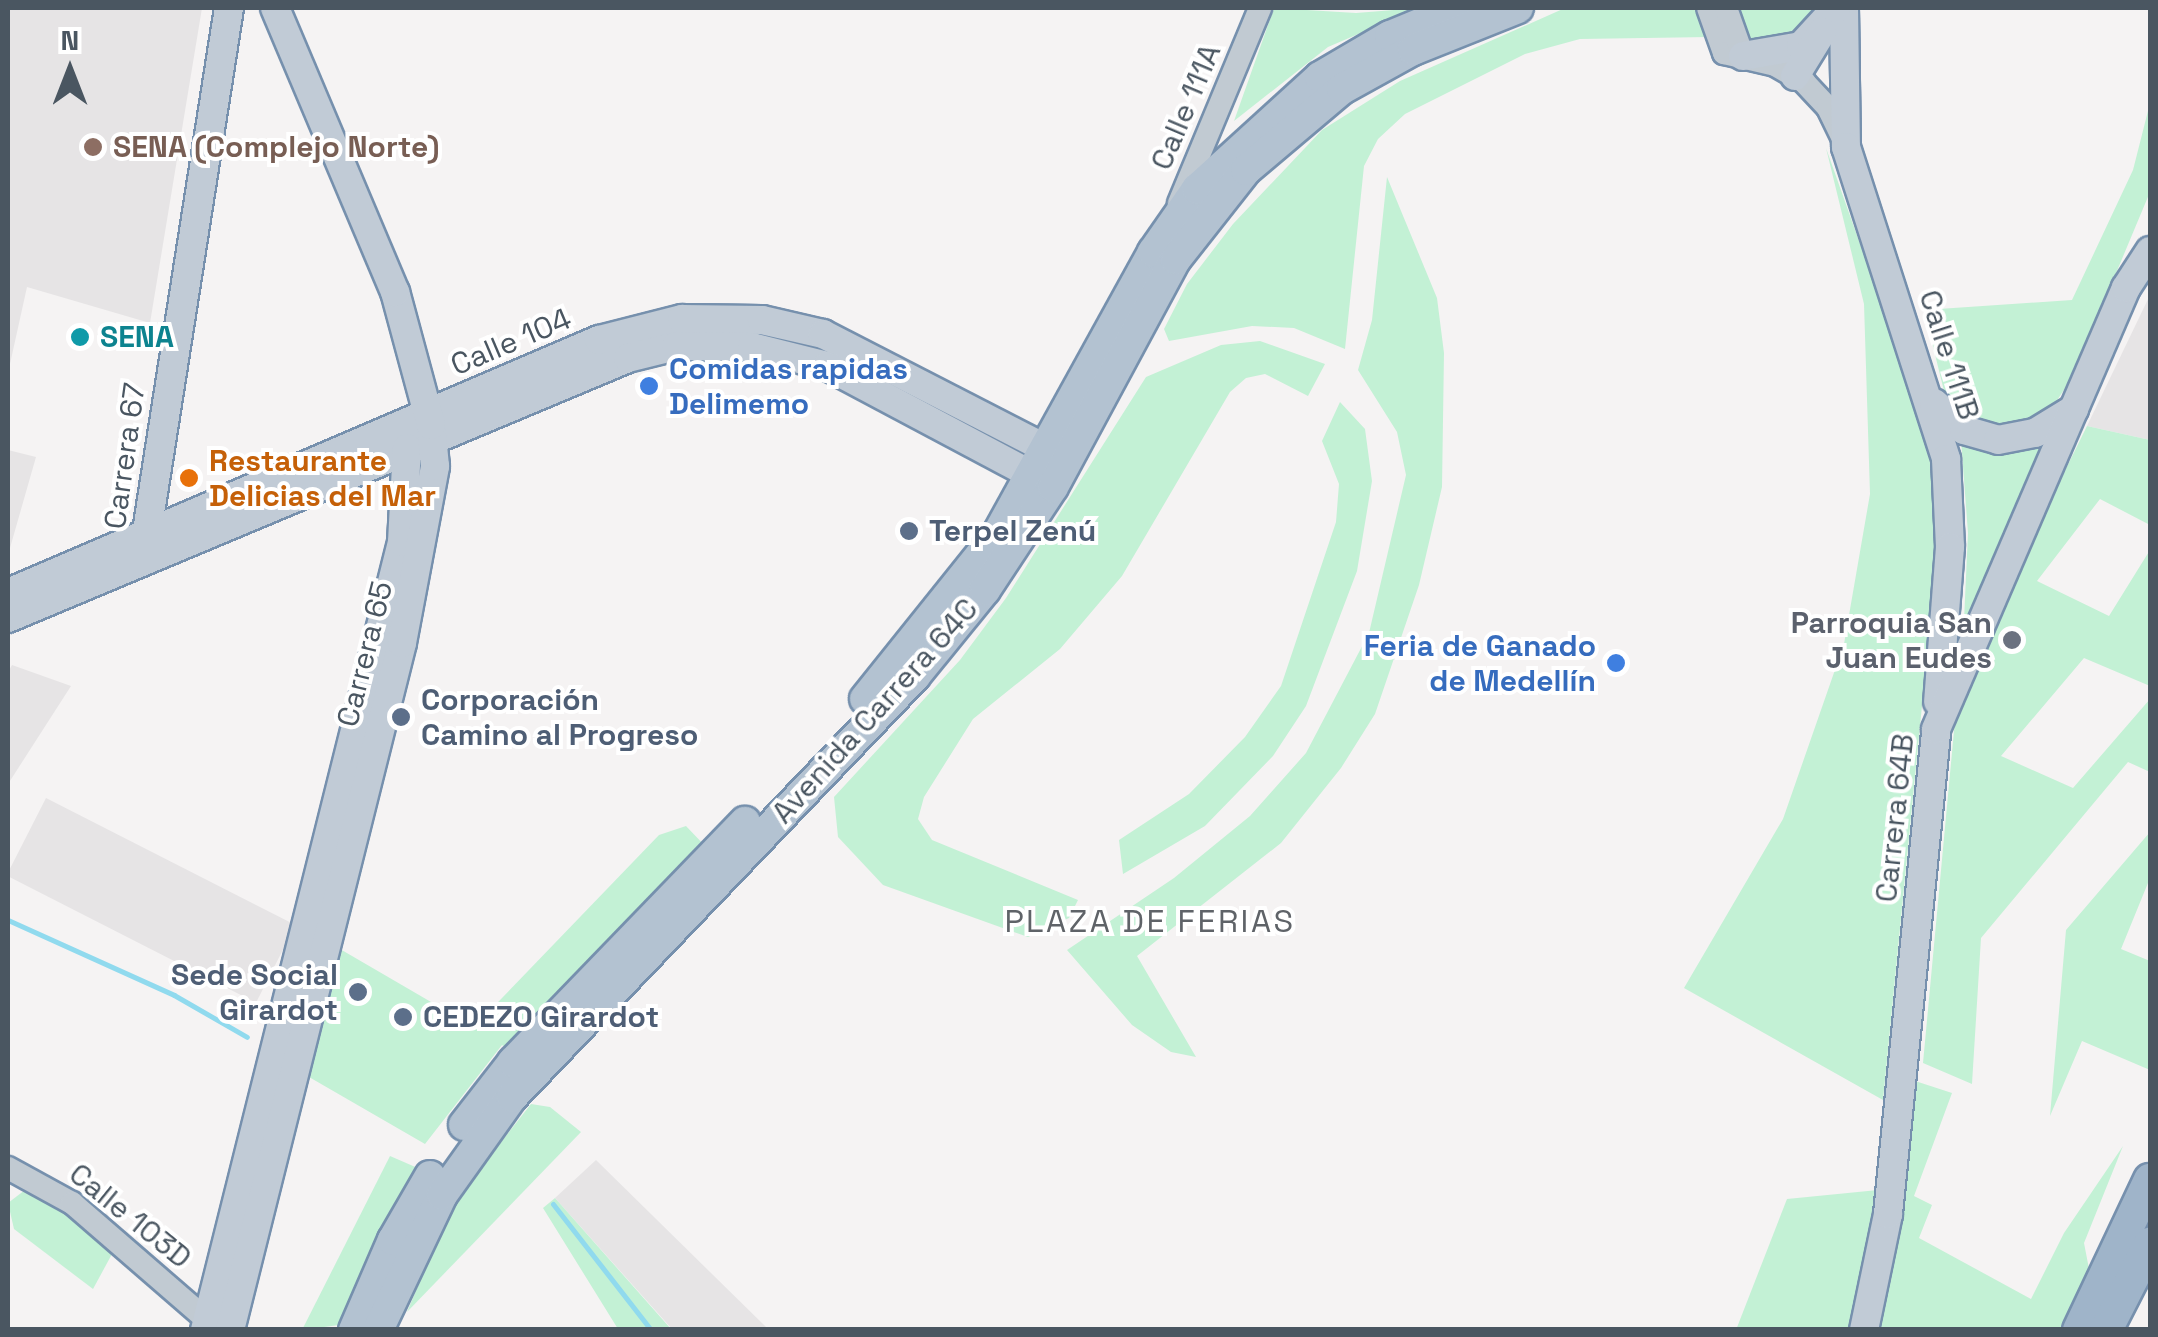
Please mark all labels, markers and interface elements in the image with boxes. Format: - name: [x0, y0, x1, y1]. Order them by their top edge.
- north arrow: [20, 20, 120, 120]
- text: N: [61, 22, 79, 58]
- street label: Calle 111A: [1143, 39, 1229, 175]
- place label: SENA (Complejo Norte): [113, 129, 440, 165]
- marker: SENA (Complejo Norte): [82, 136, 104, 158]
- street label: Calle 111B: [1911, 286, 1987, 424]
- street label: Calle 104: [445, 301, 577, 383]
- place label: SENA: [100, 319, 174, 355]
- marker: SENA: [69, 326, 91, 348]
- place label: Comidas rapidas Delimemo: [669, 351, 908, 422]
- marker: Comidas rapidas Delimemo: [638, 375, 660, 397]
- street label: Carrera 67: [97, 381, 153, 531]
- place label: Restaurante Delicias del Mar: [209, 443, 436, 514]
- marker: Restaurante Delicias del Mar: [178, 467, 200, 489]
- place label: Terpel Zenú: [929, 513, 1096, 549]
- marker: Terpel Zenú: [898, 520, 920, 542]
- street label: Carrera 65: [330, 578, 400, 730]
- street label: Avenida Carrera 64C: [765, 591, 985, 831]
- place label: Parroquia San Juan Eudes: [1791, 605, 1992, 676]
- place label: Feria de Ganado de Medellín: [1364, 628, 1596, 698]
- marker: Parroquia San Juan Eudes: [2001, 629, 2023, 651]
- marker: Feria de Ganado de Medellín: [1605, 652, 1627, 674]
- place label: Corporación Camino al Progreso: [421, 682, 698, 752]
- marker: Corporación Camino al Progreso: [390, 706, 412, 728]
- street label: Carrera 64B: [1868, 732, 1922, 904]
- district label: PLAZA DE FERIAS: [1004, 902, 1296, 940]
- place label: Sede Social Girardot: [171, 957, 338, 1028]
- marker: Sede Social Girardot: [347, 981, 369, 1003]
- place label: CEDEZO Girardot: [423, 999, 659, 1035]
- marker: CEDEZO Girardot: [392, 1006, 414, 1028]
- street label: Calle 103D: [62, 1156, 198, 1276]

